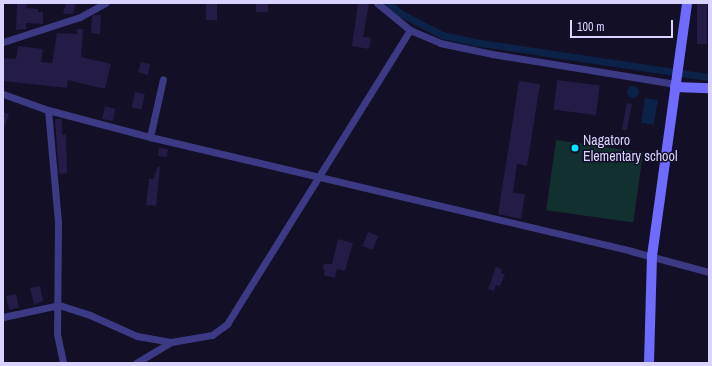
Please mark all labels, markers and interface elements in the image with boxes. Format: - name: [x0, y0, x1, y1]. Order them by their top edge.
- scale bar: [572, 12, 675, 38]
- text: 100 m: [577, 19, 604, 35]
- place label: Nagatoro Elementary school: [583, 132, 677, 164]
- marker: Nagatoro Elementary school: [570, 143, 580, 153]

